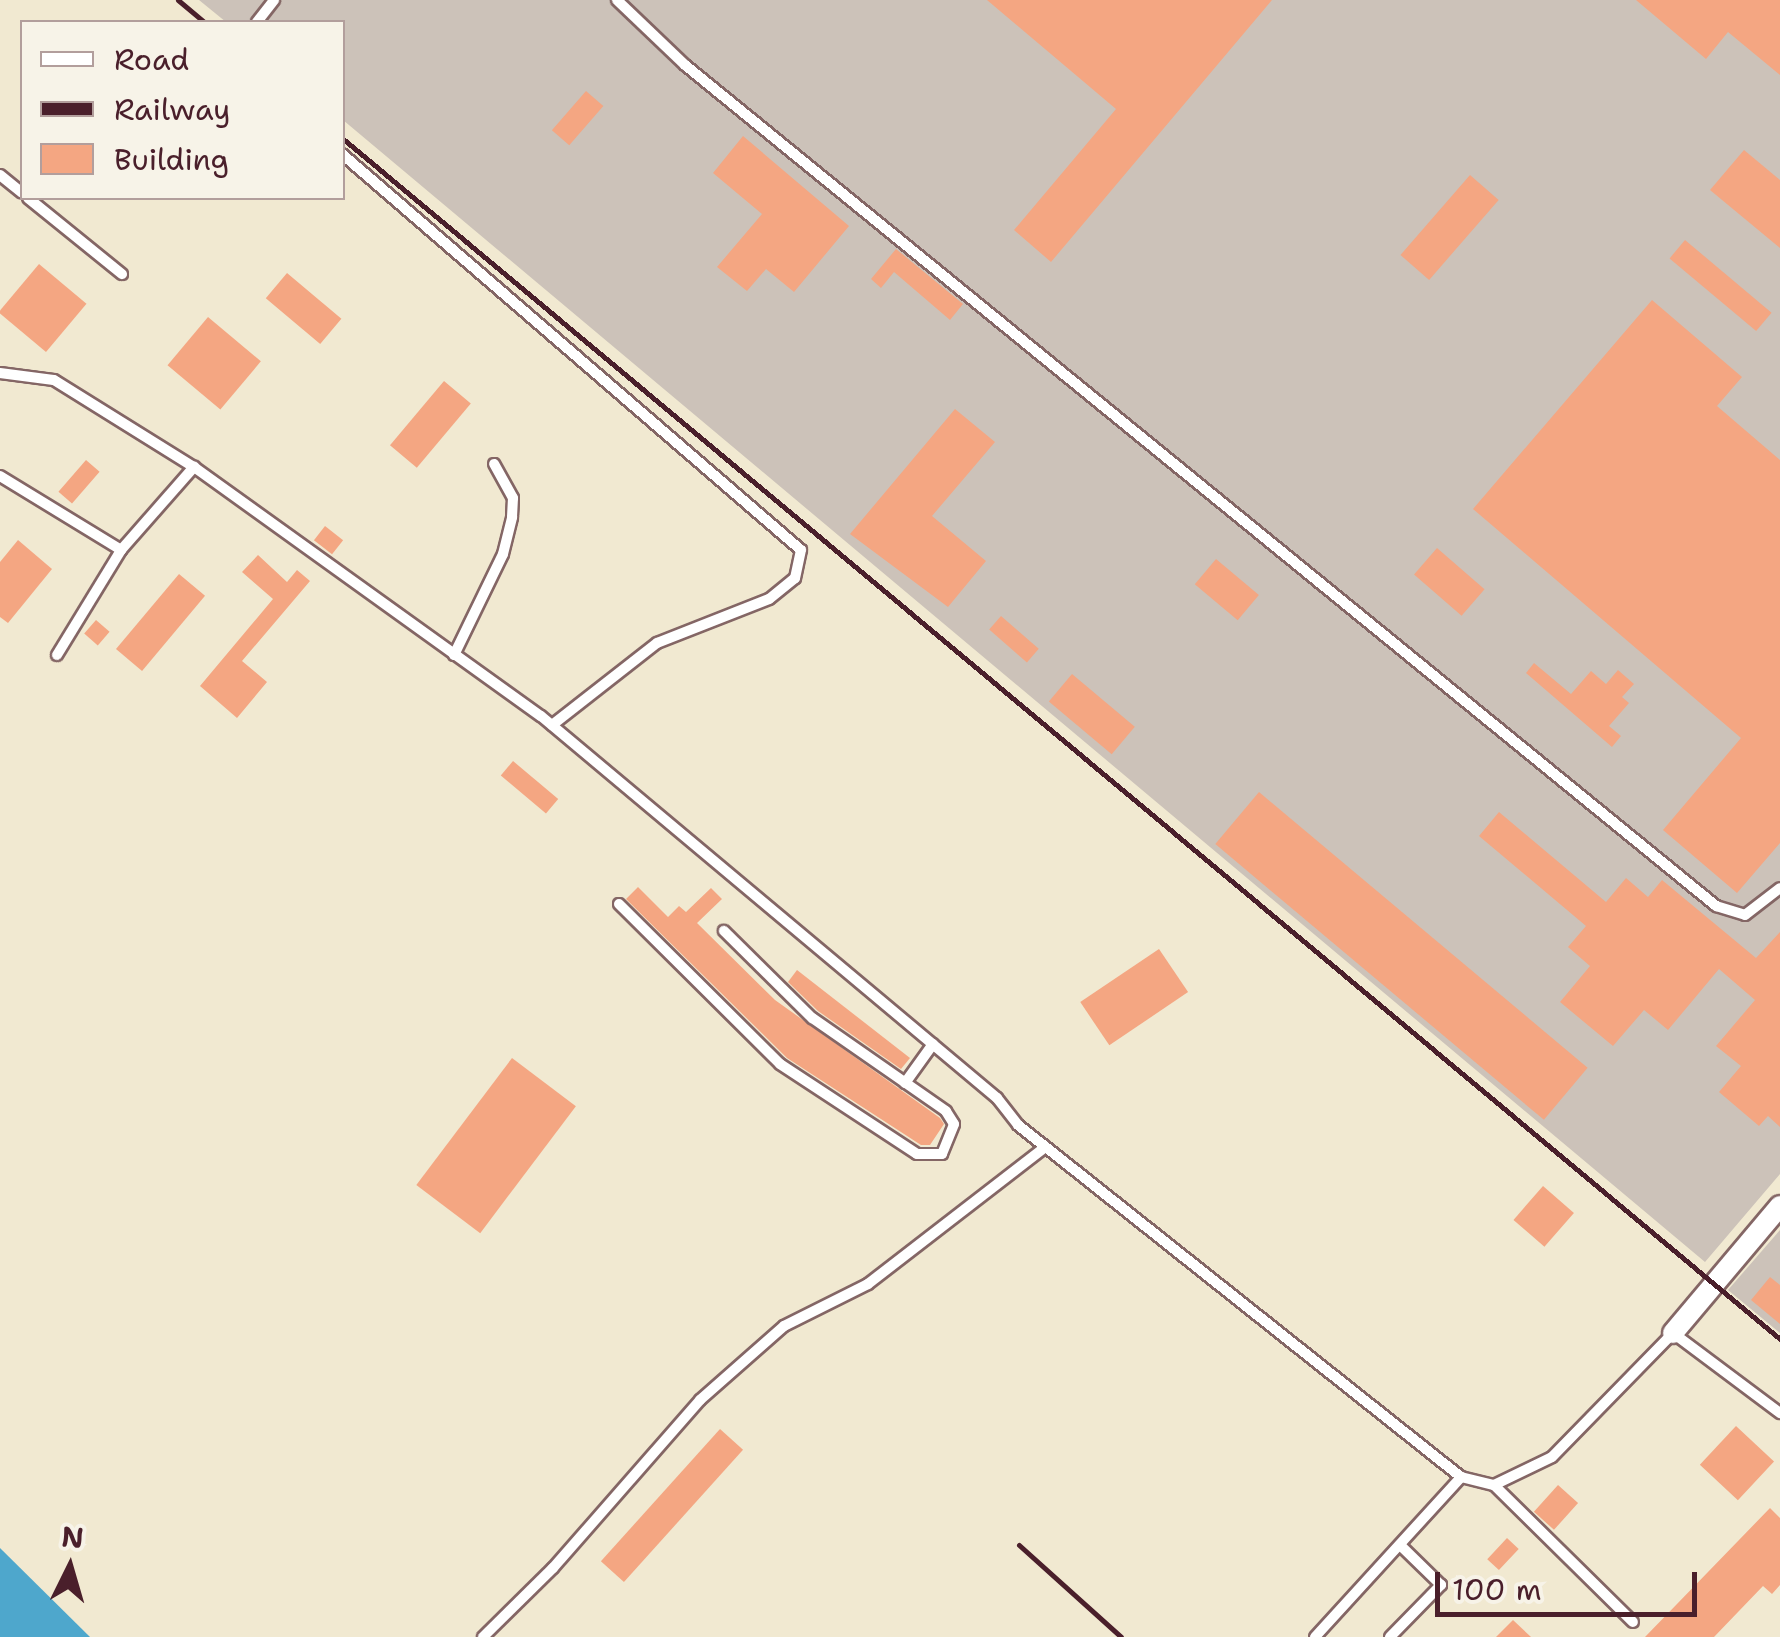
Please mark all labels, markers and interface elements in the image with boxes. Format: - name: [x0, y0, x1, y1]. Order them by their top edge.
- legend: [20, 20, 345, 200]
- text: Road: [114, 39, 189, 80]
- text: Railway: [114, 89, 230, 130]
- text: Building: [114, 139, 229, 180]
- north arrow: [20, 1517, 120, 1617]
- text: N: [60, 1517, 85, 1557]
- scale bar: [1440, 1552, 1702, 1614]
- text: 100 m: [1452, 1569, 1542, 1610]

